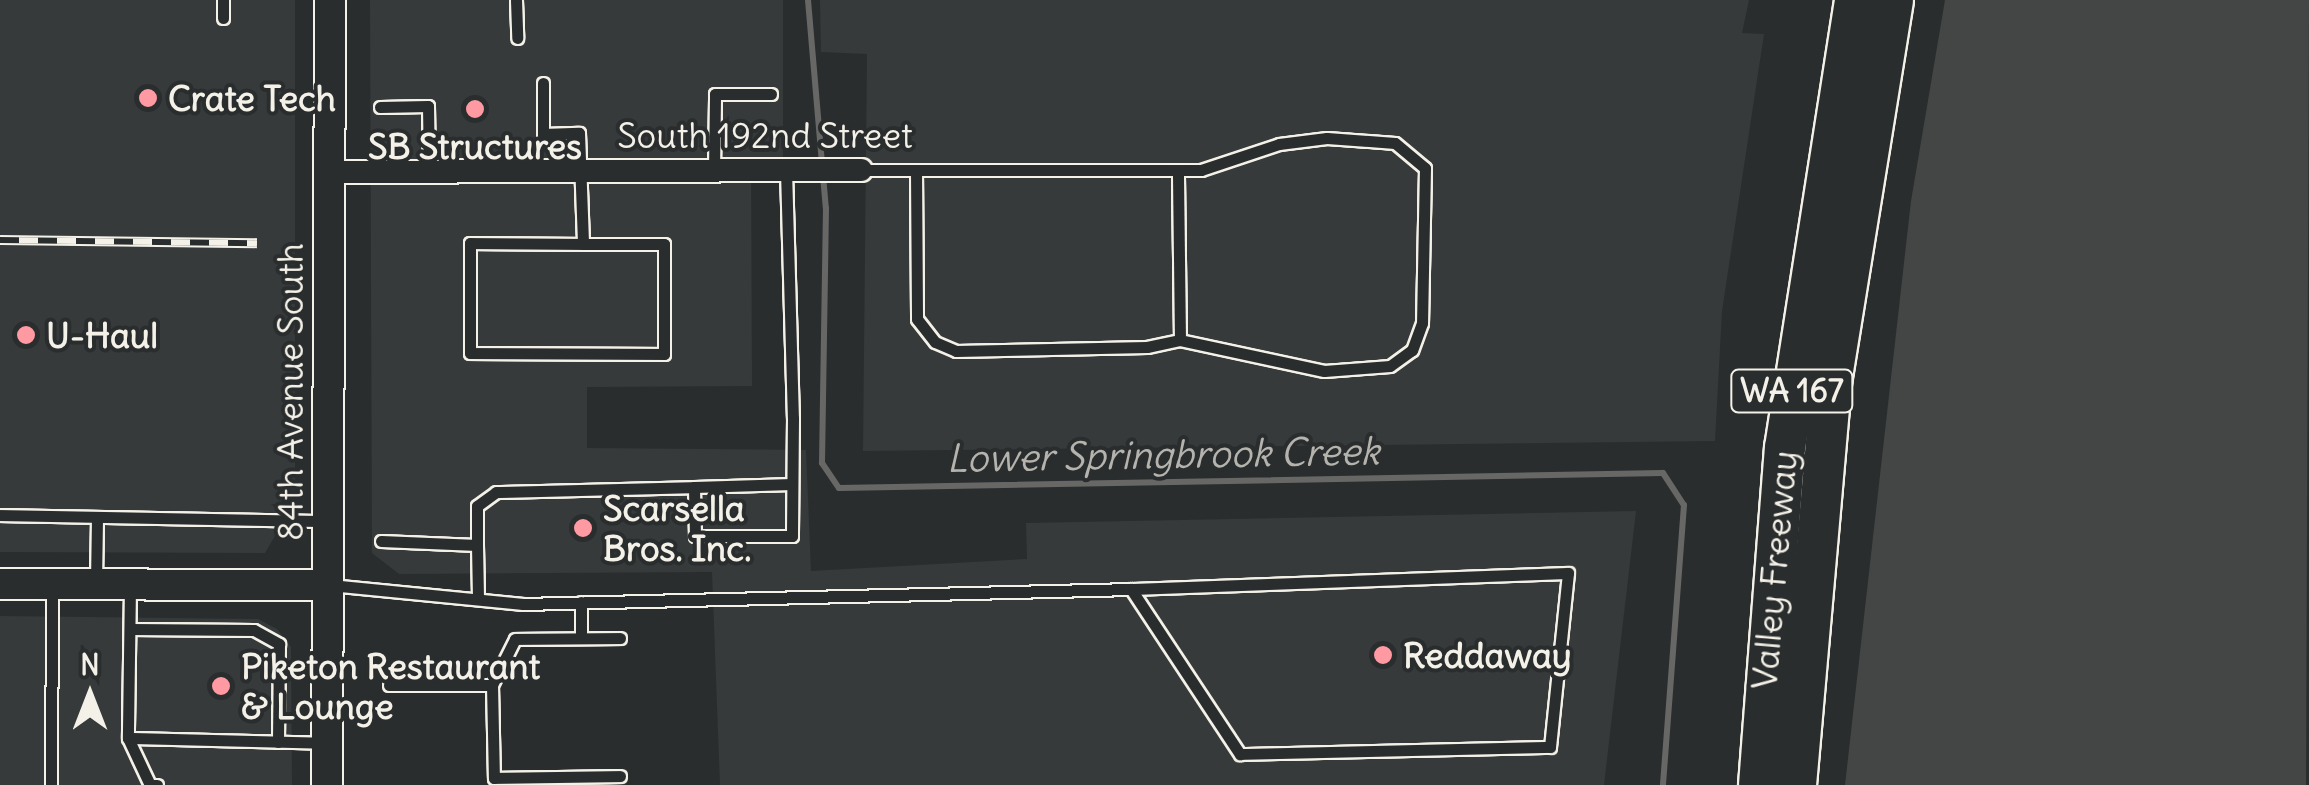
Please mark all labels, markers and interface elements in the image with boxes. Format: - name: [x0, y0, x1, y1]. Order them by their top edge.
- place label: Crate Tech: [168, 77, 336, 119]
- marker: Crate Tech: [137, 87, 159, 109]
- marker: SB Structures: [464, 98, 486, 120]
- street label: South 192nd Street: [617, 114, 913, 156]
- place label: SB Structures: [368, 125, 582, 167]
- street label: 84th Avenue South: [269, 243, 311, 541]
- place label: U-Haul: [46, 314, 158, 356]
- marker: U-Haul: [15, 324, 37, 346]
- road number: WA 167: [1730, 364, 1854, 418]
- water label: Lower Springbrook Creek: [946, 428, 1380, 482]
- street label: Valley Freeway: [1743, 449, 1805, 691]
- place label: Scarsella Bros. Inc.: [603, 487, 751, 569]
- marker: Scarsella Bros. Inc.: [572, 517, 594, 539]
- place label: Reddaway: [1403, 634, 1572, 676]
- marker: Reddaway: [1372, 644, 1394, 666]
- north arrow: [40, 645, 140, 745]
- place label: Piketon Restaurant & Lounge: [241, 645, 540, 727]
- text: N: [80, 647, 100, 683]
- marker: Piketon Restaurant & Lounge: [210, 675, 232, 697]

